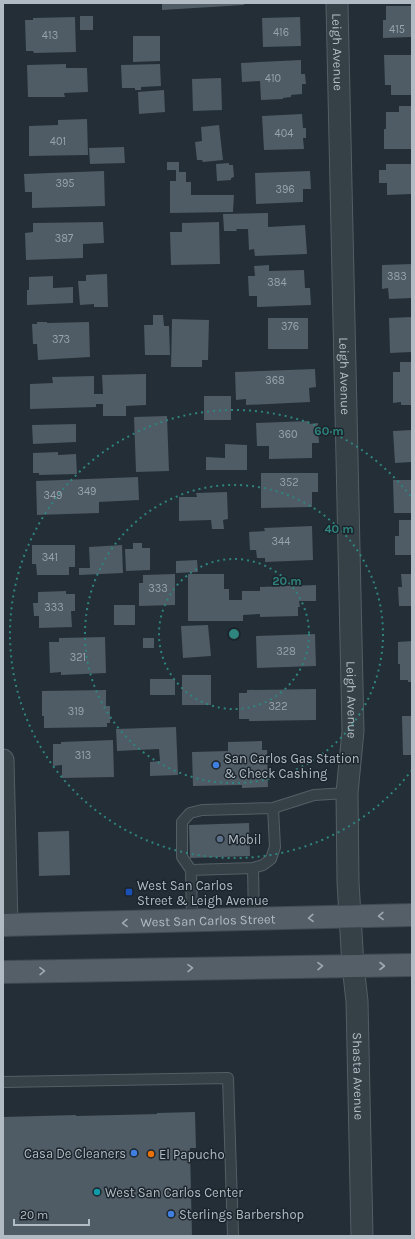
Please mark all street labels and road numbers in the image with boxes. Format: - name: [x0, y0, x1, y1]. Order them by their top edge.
- street label: Leigh Avenue: [330, 13, 346, 91]
- street label: Leigh Avenue: [337, 337, 354, 415]
- street label: Leigh Avenue: [344, 661, 361, 740]
- street label: West San Carlos Street: [140, 911, 276, 929]
- street label: Shasta Avenue: [350, 1032, 367, 1120]

